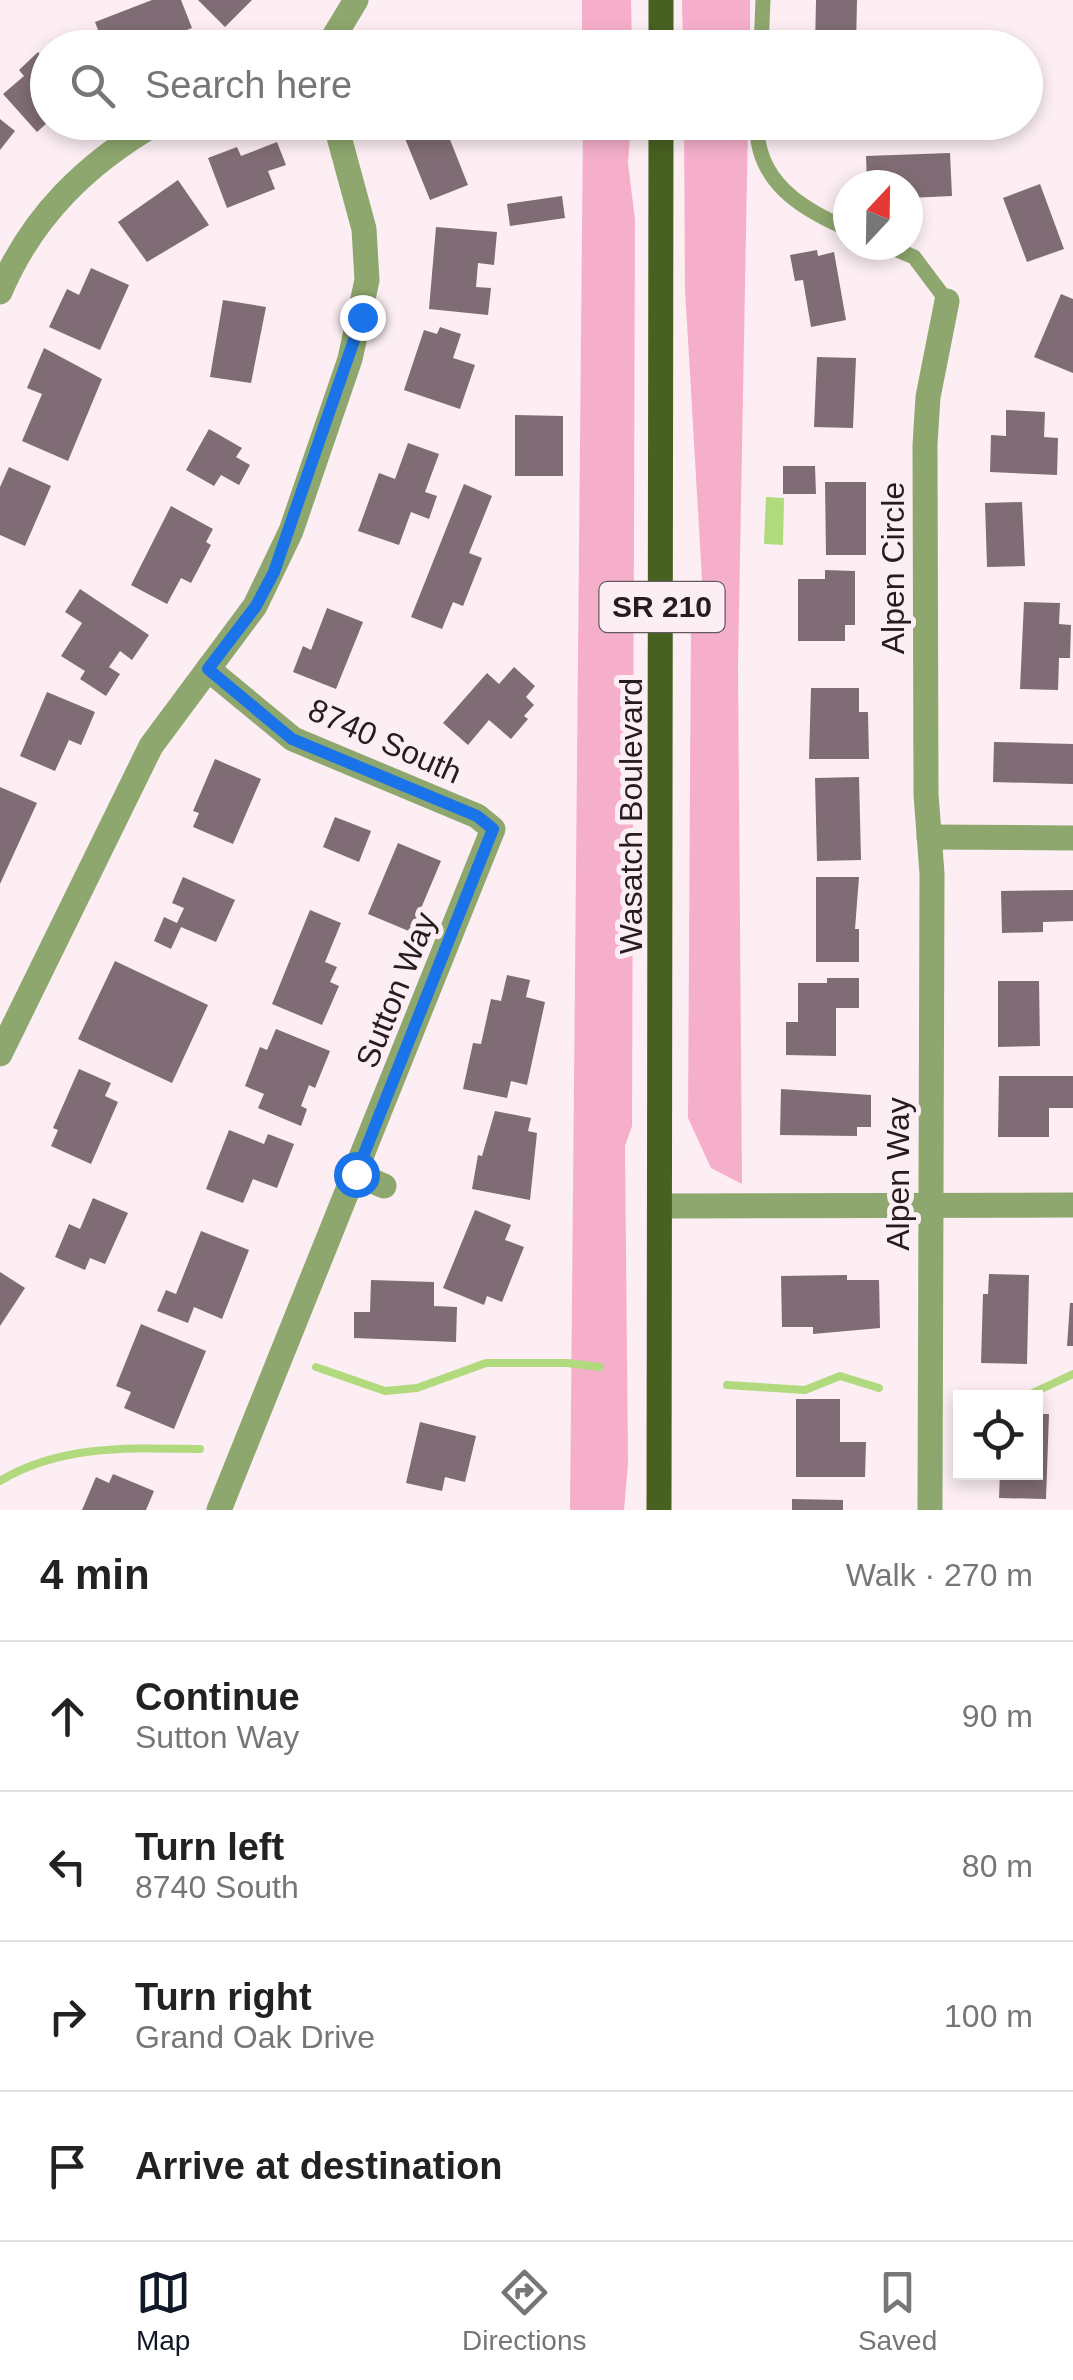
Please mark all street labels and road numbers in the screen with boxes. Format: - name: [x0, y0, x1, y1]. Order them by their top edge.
- street label: Alpen Circle: [875, 482, 911, 654]
- road number: SR 210: [600, 582, 724, 632]
- street label: Wasatch Boulevard: [613, 678, 649, 954]
- street label: 8740 South: [303, 691, 467, 791]
- street label: Sutton Way: [349, 907, 443, 1073]
- street label: Alpen Way: [880, 1097, 916, 1251]

